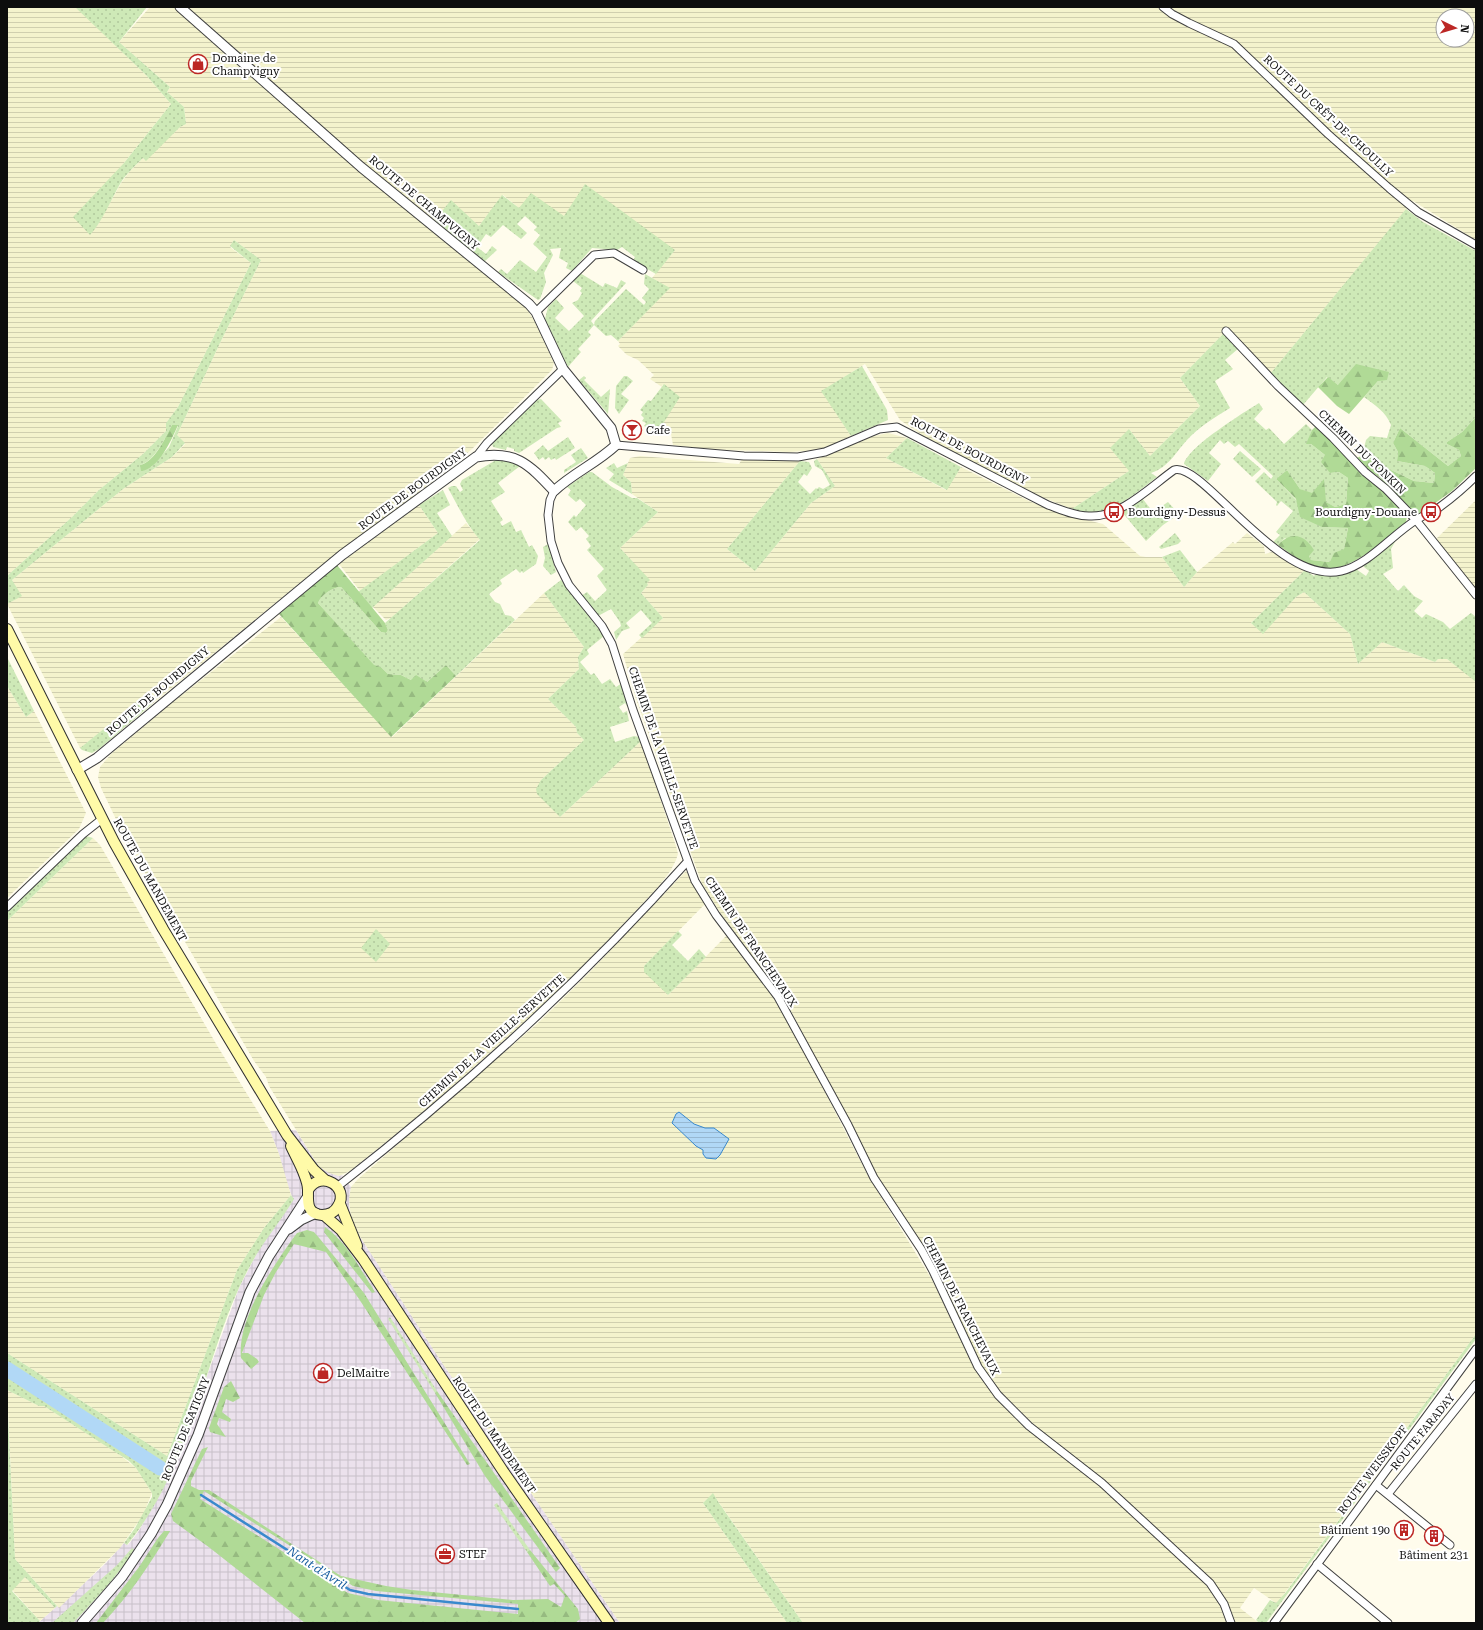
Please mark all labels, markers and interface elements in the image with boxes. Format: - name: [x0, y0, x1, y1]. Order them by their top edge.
- north arrow: [1435, 8, 1475, 48]
- text: N: [1458, 24, 1471, 34]
- place label: Domaine de Champvigny: [212, 52, 280, 78]
- street label: ROUTE DU CRÊT-DE-CHOULLY: [1261, 52, 1396, 180]
- shop icon: Domaine de Champvigny: [187, 53, 209, 75]
- street label: ROUTE DE CHAMPVIGNY: [366, 153, 482, 253]
- street label: CHEMIN DU TONKIN: [1316, 407, 1408, 497]
- street label: ROUTE DE BOURDIGNY: [908, 415, 1030, 488]
- bar icon: Cafe: [621, 419, 643, 441]
- place label: Cafe: [646, 424, 670, 437]
- street label: ROUTE DE BOURDIGNY: [356, 445, 470, 533]
- bus stop icon: Bourdigny-Dessus: [1103, 501, 1125, 523]
- bus stop icon: Bourdigny-Douane: [1420, 501, 1442, 523]
- place label: Bourdigny-Dessus: [1128, 506, 1225, 519]
- place label: Bourdigny-Douane: [1315, 506, 1417, 519]
- street label: ROUTE DE BOURDIGNY: [104, 644, 213, 738]
- street label: CHEMIN DE LA VIEILLE-SERVETTE: [626, 665, 700, 851]
- street label: ROUTE DU MANDEMENT: [111, 816, 189, 944]
- street label: CHEMIN DE FRANCHEVAUX: [702, 874, 800, 1010]
- street label: CHEMIN DE LA VIEILLE-SERVETTE: [416, 972, 568, 1110]
- street label: CHEMIN DE FRANCHEVAUX: [920, 1234, 1002, 1378]
- shop icon: DelMaitre: [312, 1362, 334, 1384]
- place label: DelMaitre: [337, 1367, 389, 1380]
- street label: ROUTE DU MANDEMENT: [450, 1374, 538, 1496]
- street label: ROUTE DE SATIGNY: [159, 1375, 213, 1483]
- street label: ROUTE FARADAY: [1388, 1391, 1458, 1473]
- street label: ROUTE WEISSKOPF: [1335, 1423, 1411, 1517]
- building icon: Bâtiment 190: [1393, 1519, 1415, 1541]
- place label: Bâtiment 190: [1321, 1524, 1390, 1537]
- building icon: Bâtiment 231: [1423, 1525, 1445, 1547]
- water label: Nant d'Avril: [284, 1543, 349, 1592]
- office icon: STEF: [434, 1543, 456, 1565]
- place label: STEF: [459, 1548, 487, 1561]
- place label: Bâtiment 231: [1399, 1549, 1469, 1562]

